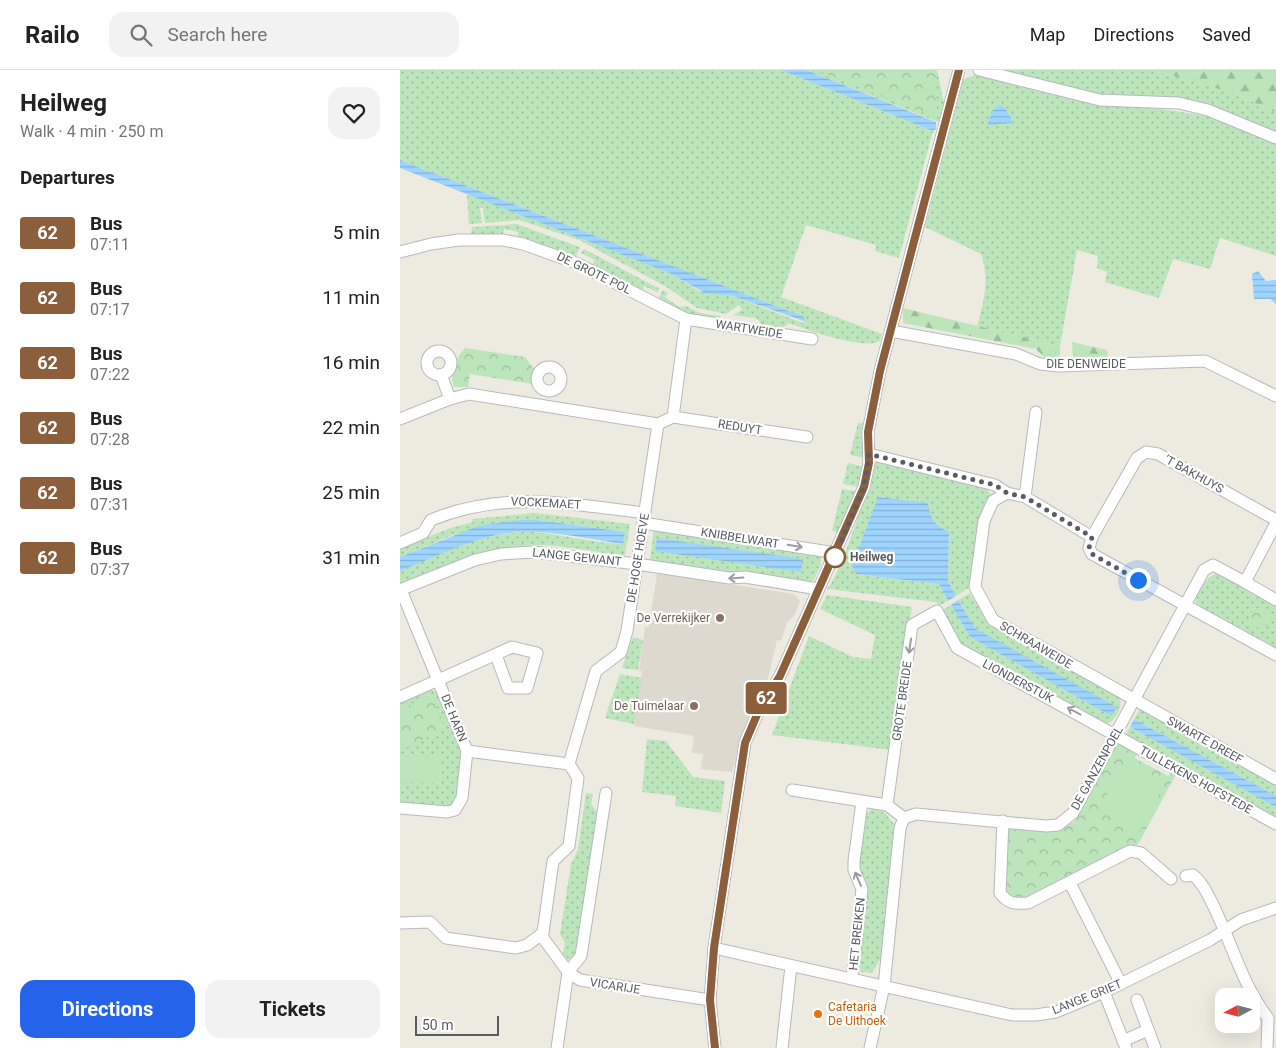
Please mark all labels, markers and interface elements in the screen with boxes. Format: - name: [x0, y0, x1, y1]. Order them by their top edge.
- search box: [109, 12, 459, 57]
- text: Railo: [25, 21, 79, 49]
- icon: search: [127, 21, 155, 49]
- text: Search here: [167, 23, 267, 46]
- text: Map: [1030, 24, 1065, 45]
- text: Directions: [1093, 24, 1174, 45]
- text: Saved: [1202, 24, 1251, 45]
- button: heart: [328, 87, 380, 139]
- text: Heilweg: [20, 89, 107, 117]
- text: Walk · 4 min · 250 m: [20, 122, 164, 141]
- text: Departures: [20, 166, 115, 189]
- text: Bus: [90, 212, 123, 235]
- text: 5 min: [333, 221, 380, 244]
- text: 62: [37, 222, 58, 243]
- text: 07:11: [90, 235, 130, 254]
- street label: DE GROTE POL: [555, 249, 634, 297]
- text: Bus: [90, 277, 123, 300]
- text: 11 min: [322, 286, 380, 309]
- text: 62: [37, 287, 58, 308]
- text: 07:17: [90, 300, 130, 319]
- street label: WARTWEIDE: [714, 317, 784, 341]
- text: Bus: [90, 342, 123, 365]
- text: 16 min: [322, 351, 380, 374]
- text: 62: [37, 352, 58, 373]
- street label: DIE DENWEIDE: [1046, 357, 1126, 371]
- text: 07:22: [90, 365, 130, 384]
- text: Bus: [90, 407, 123, 430]
- text: 22 min: [322, 416, 380, 439]
- text: 62: [37, 417, 58, 438]
- street label: REDUYT: [717, 417, 763, 437]
- text: 07:28: [90, 430, 130, 449]
- street label: 'T BAKHUYS: [1162, 452, 1226, 496]
- text: Bus: [90, 472, 123, 495]
- text: 25 min: [322, 481, 380, 504]
- text: 62: [37, 482, 58, 503]
- street label: VOCKEMAET: [510, 494, 582, 512]
- text: 07:31: [90, 495, 130, 514]
- street label: DE HOGE HOEVE: [624, 512, 652, 604]
- street label: KNIBBELWART: [700, 525, 780, 551]
- text: Bus: [90, 537, 123, 560]
- one-way arrow: [787, 541, 803, 551]
- street label: LANGE GEWANT: [532, 545, 622, 569]
- text: 31 min: [322, 546, 380, 569]
- marker: Heilweg: [824, 546, 846, 568]
- text: 62: [37, 547, 58, 568]
- place label: Heilweg: [850, 550, 894, 564]
- text: 07:37: [90, 560, 130, 579]
- your location: [1126, 568, 1151, 593]
- one-way arrow: [728, 573, 744, 582]
- place label: De Verrekijker: [636, 611, 710, 625]
- marker: De Verrekijker: [714, 612, 726, 624]
- street label: SCHRAAWEIDE: [997, 619, 1075, 672]
- one-way arrow: [904, 637, 914, 653]
- street label: LIONDERSTUK: [980, 656, 1056, 706]
- street label: GROTE BREIDE: [889, 660, 915, 742]
- line badge: 62: [744, 682, 788, 714]
- text: 62: [756, 687, 776, 708]
- street label: DE HARN: [438, 692, 470, 744]
- place label: De Tuimelaar: [614, 699, 684, 713]
- marker: De Tuimelaar: [688, 700, 700, 712]
- one-way arrow: [1067, 706, 1081, 716]
- street label: SWARTE DREEF: [1165, 713, 1246, 767]
- street label: DE GANZENPOEL: [1068, 723, 1126, 812]
- street label: TULLEKENS HOFSTEDE: [1137, 743, 1255, 817]
- one-way arrow: [853, 872, 862, 887]
- street label: HET BREIKEN: [846, 897, 868, 971]
- street label: VICARIJE: [589, 975, 641, 997]
- street label: LANGE GRIET: [1050, 977, 1124, 1017]
- button: Directions: [20, 980, 195, 1038]
- button: Tickets: [205, 980, 380, 1038]
- north arrow: [1215, 988, 1260, 1032]
- map controls: [1215, 988, 1260, 1033]
- place label: Cafetaria De Uithoek: [828, 1000, 887, 1028]
- marker: Cafetaria De Uithoek: [812, 1008, 824, 1020]
- scale bar: [415, 1013, 499, 1036]
- text: 50 m: [422, 1017, 454, 1033]

